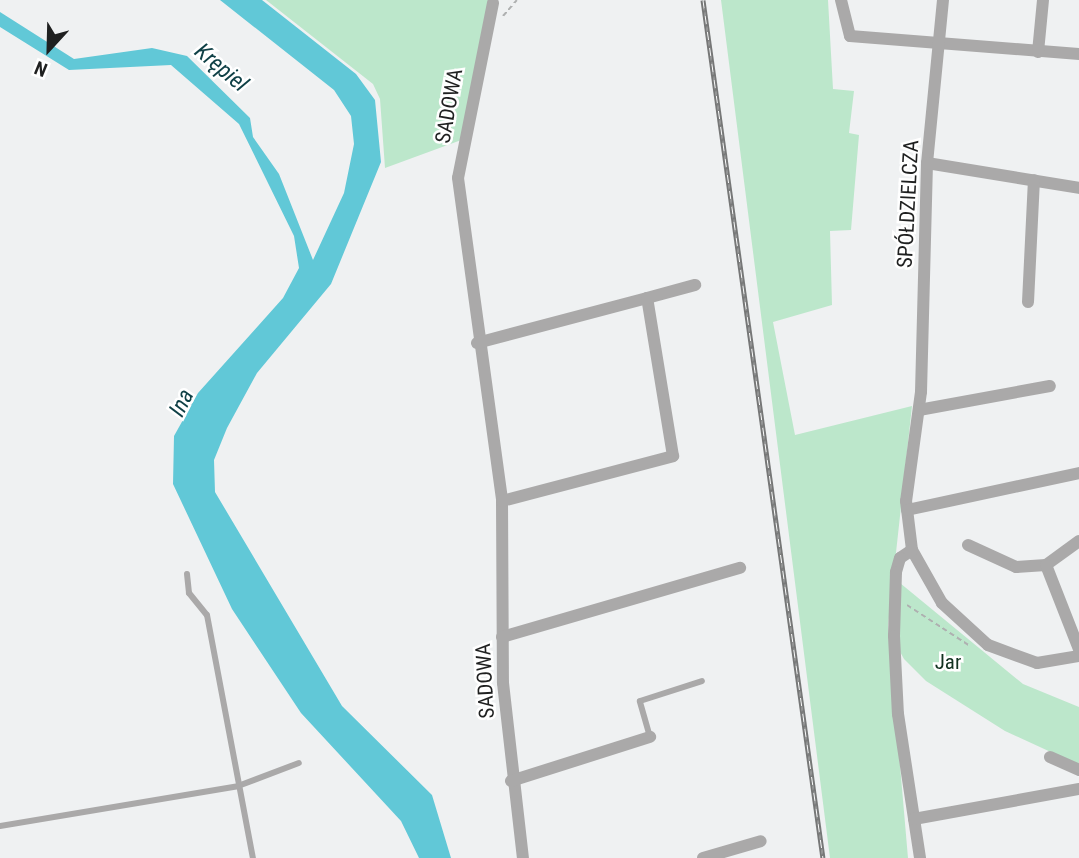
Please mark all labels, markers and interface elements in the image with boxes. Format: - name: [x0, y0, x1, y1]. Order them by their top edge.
- north arrow: [14, 14, 84, 84]
- water label: Krępiel: [189, 38, 253, 98]
- text: N: [31, 56, 51, 82]
- street label: SADOWA: [430, 67, 468, 145]
- street label: SPÓŁDZIELCZA: [892, 139, 924, 269]
- water label: Ina: [164, 385, 200, 421]
- street label: SADOWA: [470, 643, 500, 719]
- park label: Jar: [935, 649, 961, 675]

